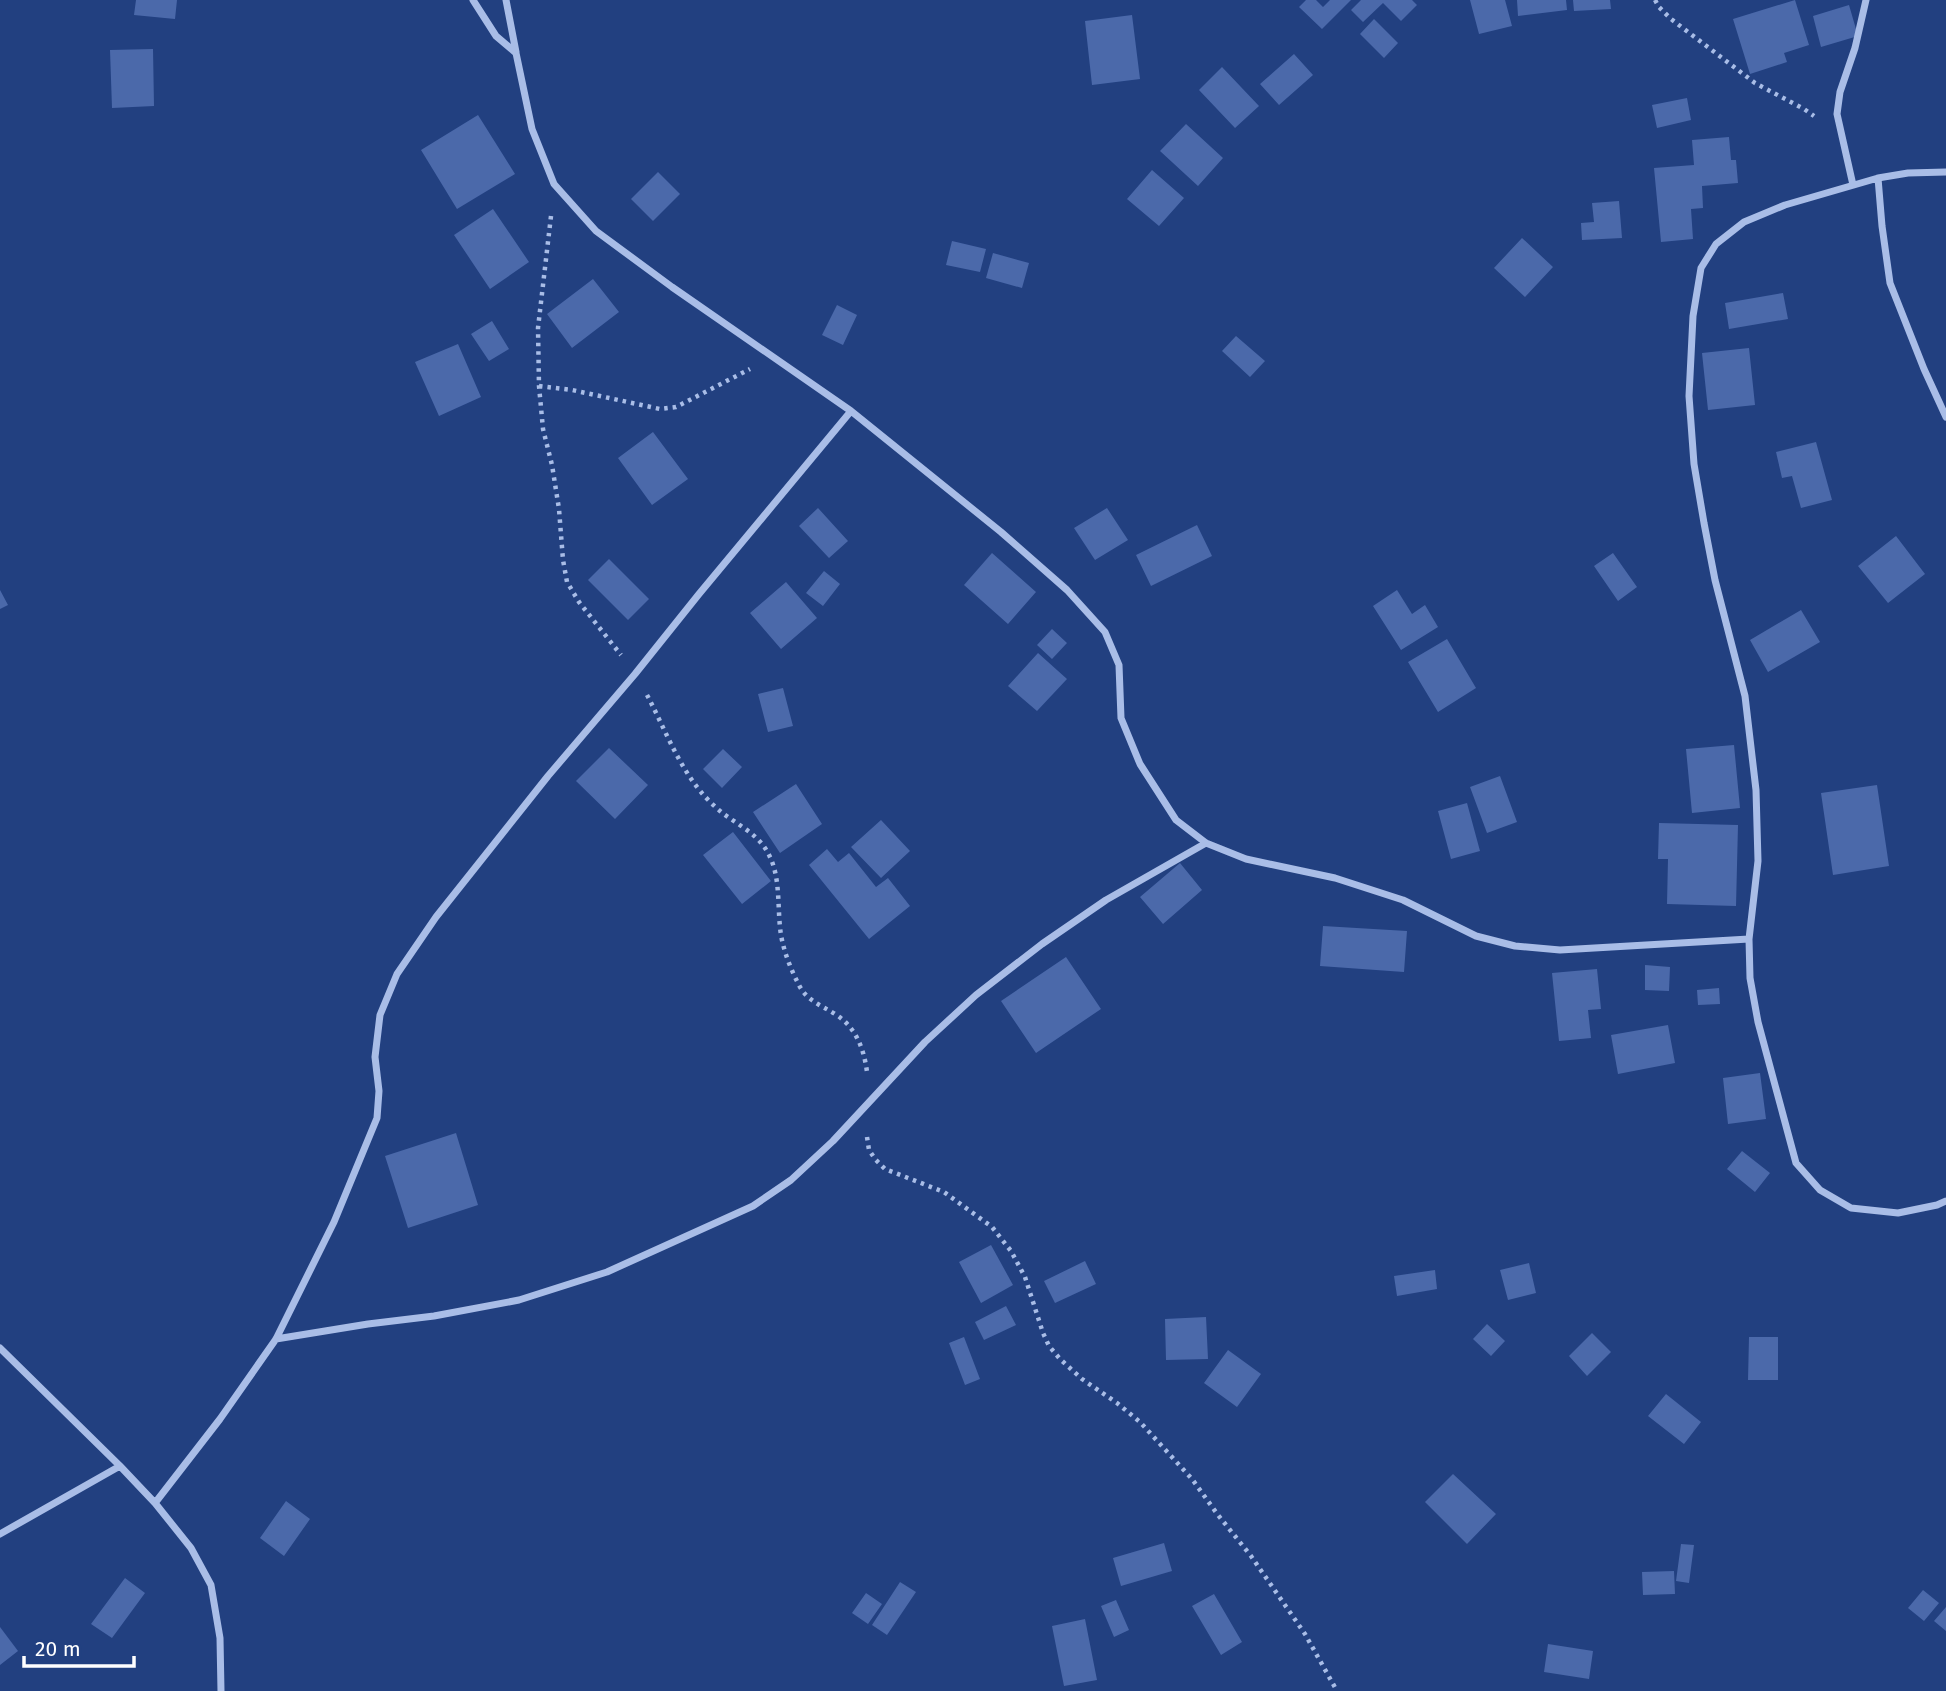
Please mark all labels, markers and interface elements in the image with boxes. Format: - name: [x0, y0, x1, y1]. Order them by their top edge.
- scale bar: [24, 1624, 135, 1668]
- text: 20 m: [35, 1636, 81, 1662]

